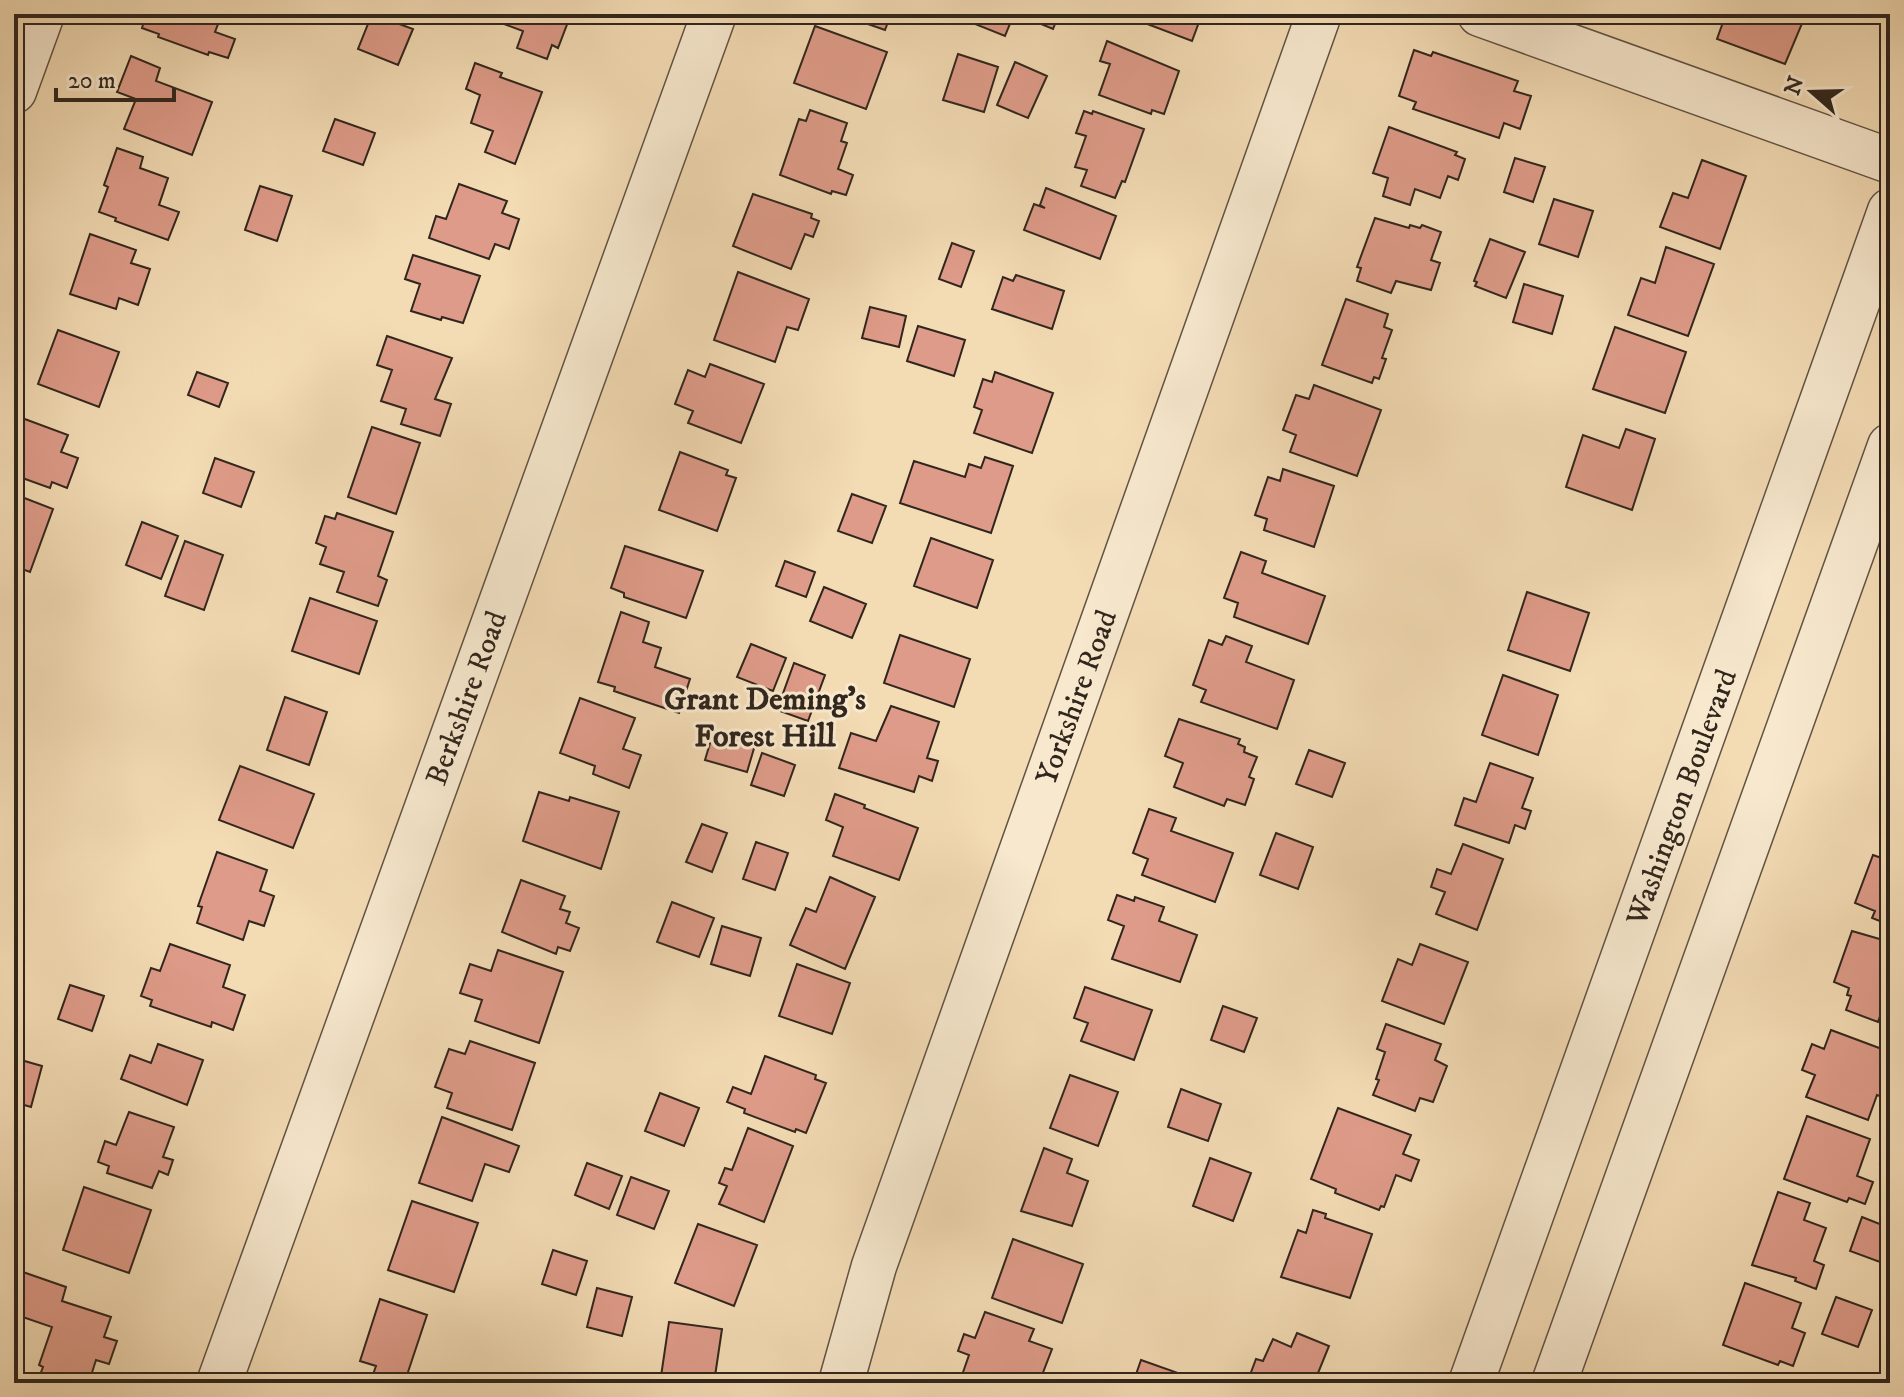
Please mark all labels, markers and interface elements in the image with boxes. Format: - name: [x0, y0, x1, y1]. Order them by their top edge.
- scale bar: [56, 52, 174, 102]
- north arrow: [1772, 52, 1852, 132]
- text: 20 m: [68, 66, 116, 96]
- text: N: [1779, 73, 1810, 99]
- street label: Yorkshire Road: [1029, 605, 1126, 790]
- street label: Berkshire Road: [419, 606, 516, 791]
- street label: Washington Boulevard: [1619, 664, 1746, 932]
- district label: Grant Deming's Forest Hill: [664, 680, 866, 757]

